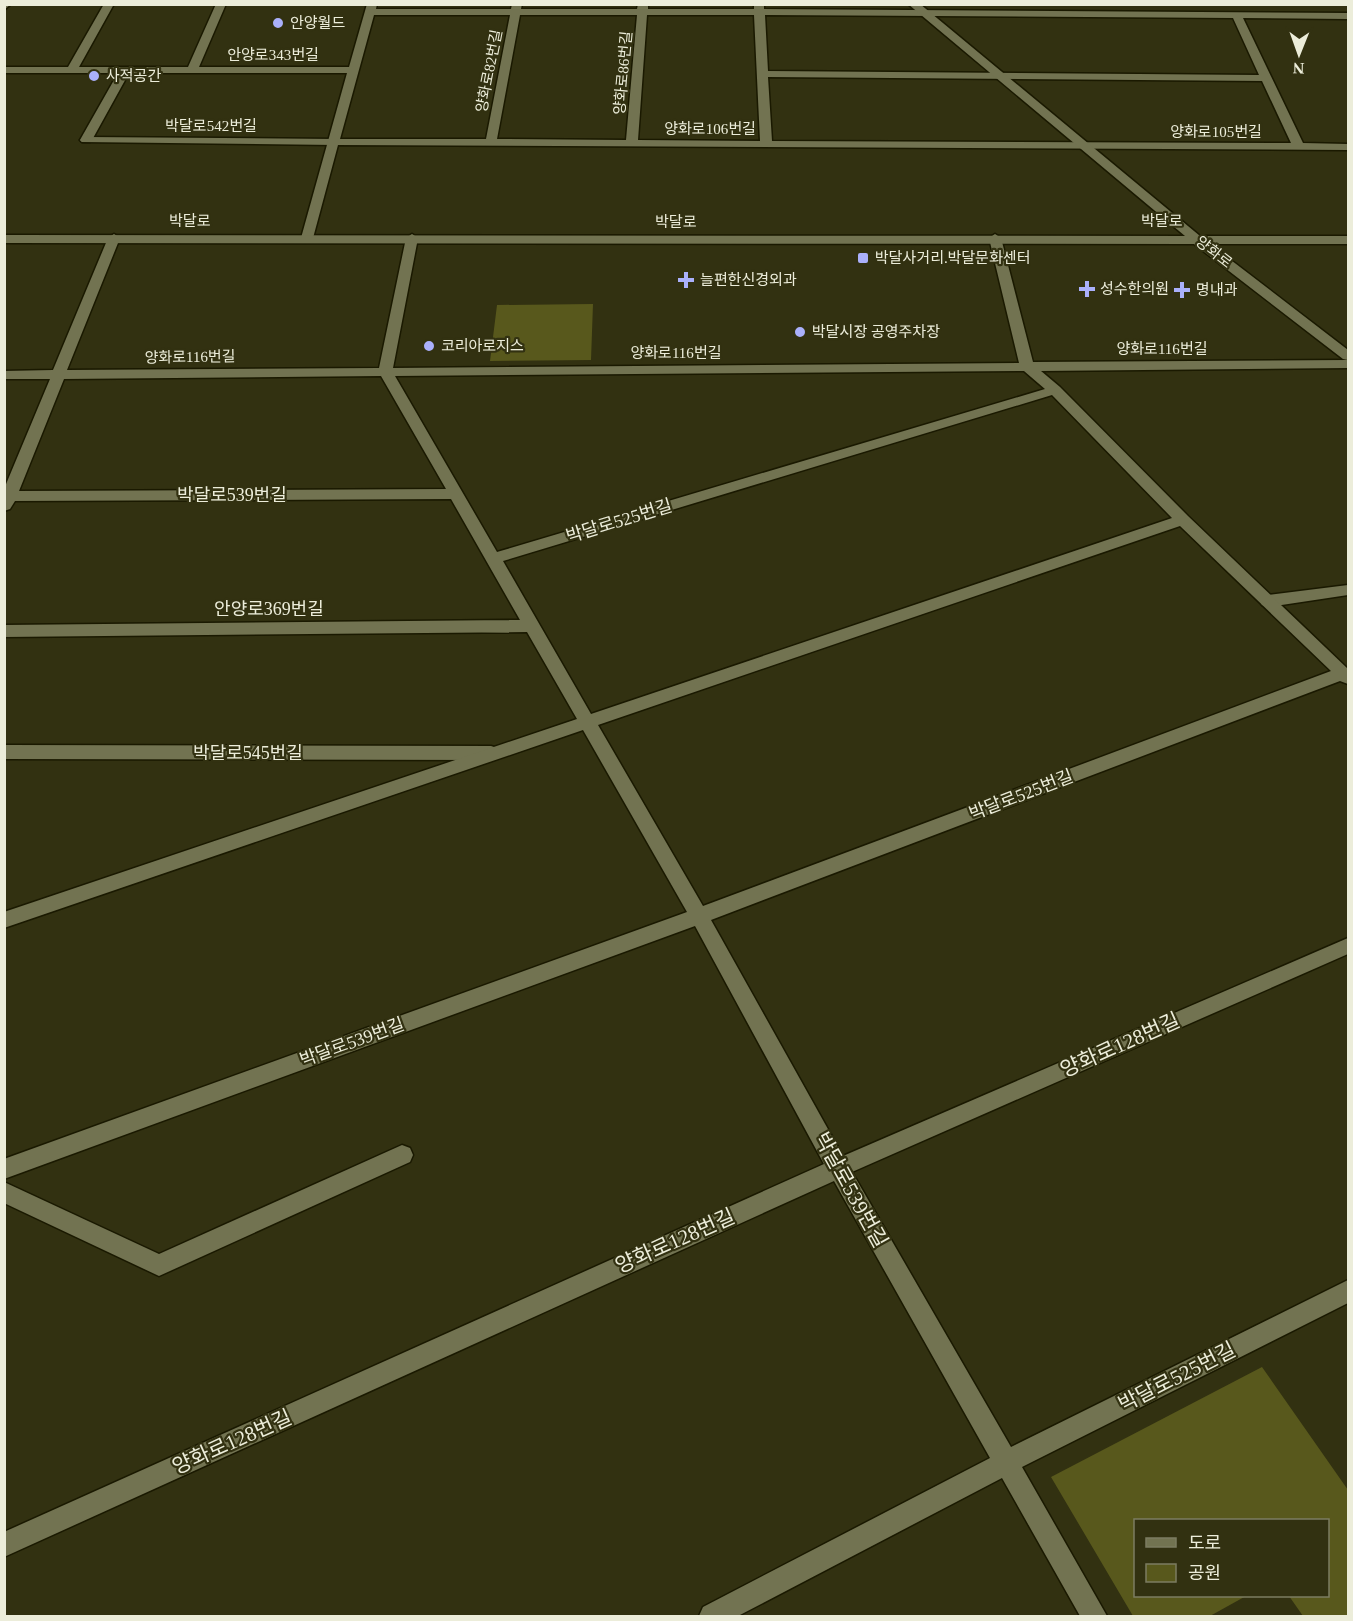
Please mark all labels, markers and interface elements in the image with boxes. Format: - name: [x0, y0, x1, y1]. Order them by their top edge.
- place label: 안양월드: [290, 15, 345, 31]
- marker: 안양월드: [271, 16, 285, 30]
- north arrow: [1269, 24, 1329, 84]
- street label: 양화로82번길: [473, 28, 505, 114]
- street label: 양화로86번길: [611, 30, 635, 116]
- street label: 안양로343번길: [227, 47, 319, 63]
- text: N: [1292, 60, 1305, 77]
- place label: 사적공간: [106, 68, 161, 84]
- marker: 사적공간: [87, 69, 101, 83]
- street label: 박달로542번길: [165, 118, 257, 134]
- street label: 양화로106번길: [664, 121, 756, 137]
- street label: 양화로105번길: [1170, 124, 1262, 140]
- street label: 박달로: [169, 213, 211, 229]
- street label: 박달로: [1141, 213, 1183, 229]
- street label: 박달로: [655, 214, 697, 230]
- street label: 양화로: [1193, 233, 1235, 271]
- place label: 박달사거리.박달문화센터: [875, 250, 1031, 266]
- marker: 박달사거리.박달문화센터: [856, 251, 870, 265]
- marker: 늘편한신경외과: [677, 271, 695, 289]
- place label: 늘편한신경외과: [700, 272, 797, 288]
- marker: 성수한의원: [1078, 280, 1096, 298]
- place label: 성수한의원: [1100, 281, 1169, 297]
- marker: 명내과: [1173, 281, 1191, 299]
- place label: 명내과: [1196, 282, 1238, 298]
- place label: 박달시장 공영주차장: [812, 324, 940, 340]
- marker: 박달시장 공영주차장: [793, 325, 807, 339]
- place label: 코리아로지스: [441, 338, 524, 354]
- marker: 코리아로지스: [422, 339, 436, 353]
- street label: 양화로116번길: [1117, 341, 1207, 357]
- street label: 양화로116번길: [631, 345, 721, 361]
- street label: 양화로116번길: [144, 348, 236, 366]
- street label: 박달로539번길: [177, 485, 287, 505]
- street label: 박달로525번길: [564, 495, 674, 547]
- street label: 안양로369번길: [214, 599, 324, 619]
- street label: 박달로545번길: [193, 743, 303, 763]
- street label: 박달로525번길: [966, 766, 1076, 824]
- street label: 양화로128번길: [1057, 1008, 1183, 1082]
- street label: 박달로539번길: [297, 1014, 407, 1070]
- street label: 박달로539번길: [809, 1128, 893, 1252]
- street label: 양화로128번길: [612, 1204, 738, 1278]
- street label: 박달로525번길: [1114, 1337, 1240, 1417]
- street label: 양화로128번길: [169, 1405, 295, 1479]
- legend: [1134, 1519, 1329, 1597]
- text: 도로: [1188, 1533, 1221, 1553]
- text: 공원: [1188, 1563, 1221, 1583]

